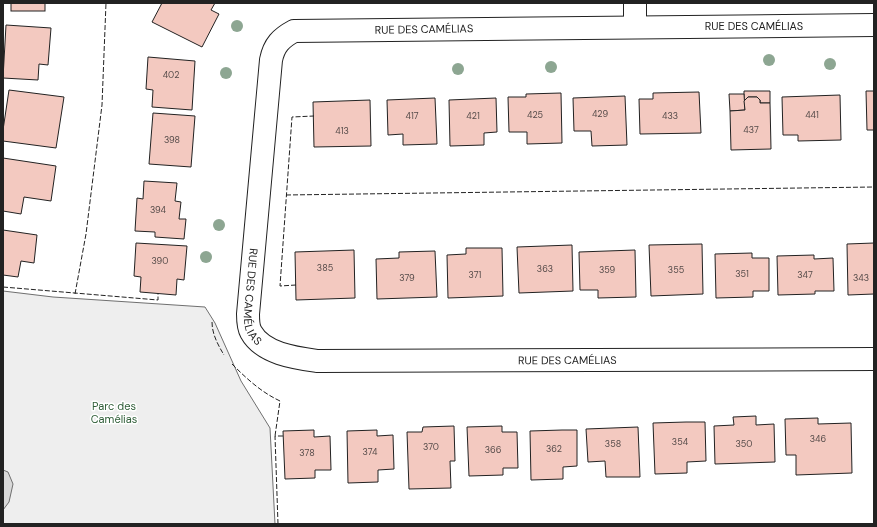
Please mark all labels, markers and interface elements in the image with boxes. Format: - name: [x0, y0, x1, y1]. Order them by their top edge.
- street label: RUE DES CAMÉLIAS: [705, 19, 803, 33]
- street label: RUE DES CAMÉLIAS: [375, 21, 473, 37]
- house number: 402: [163, 69, 179, 81]
- house number: 429: [592, 108, 608, 120]
- house number: 425: [527, 109, 543, 121]
- house number: 441: [805, 109, 819, 121]
- house number: 417: [405, 110, 419, 122]
- house number: 421: [466, 110, 480, 122]
- house number: 433: [662, 110, 678, 122]
- house number: 437: [743, 124, 759, 136]
- house number: 413: [335, 125, 349, 137]
- house number: 398: [164, 134, 180, 146]
- house number: 394: [150, 204, 167, 216]
- street label: RUE DES CAMÉLIAS: [241, 248, 265, 348]
- house number: 390: [152, 255, 168, 267]
- house number: 385: [317, 262, 333, 274]
- house number: 363: [537, 263, 553, 275]
- house number: 359: [599, 264, 615, 276]
- house number: 355: [668, 264, 684, 276]
- house number: 351: [735, 268, 749, 280]
- house number: 371: [469, 269, 482, 281]
- house number: 347: [797, 269, 813, 281]
- house number: 379: [399, 272, 415, 284]
- house number: 343: [853, 272, 869, 284]
- street label: RUE DES CAMÉLIAS: [518, 353, 617, 367]
- park label: Parc des Camélias: [91, 399, 137, 426]
- house number: 346: [810, 433, 827, 445]
- house number: 354: [672, 436, 689, 448]
- house number: 358: [605, 438, 621, 450]
- house number: 350: [736, 438, 752, 450]
- house number: 370: [423, 441, 439, 453]
- house number: 362: [546, 443, 562, 455]
- house number: 366: [485, 444, 502, 456]
- house number: 374: [363, 446, 378, 458]
- house number: 378: [299, 447, 315, 459]

